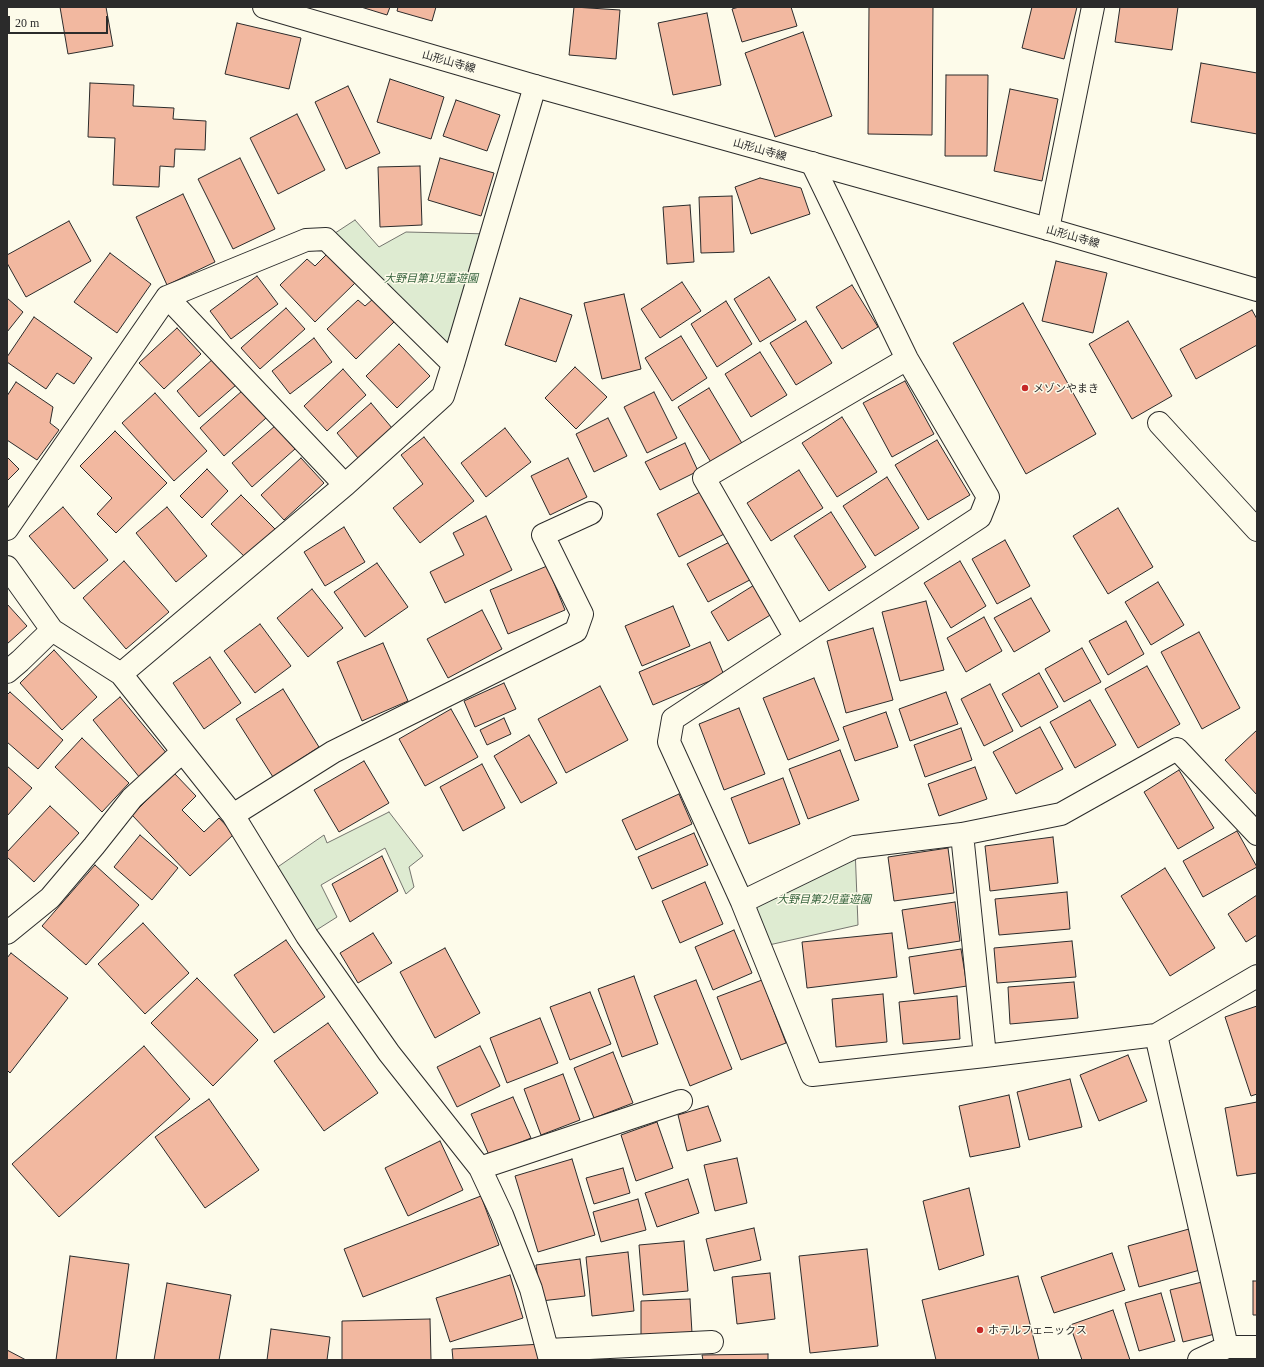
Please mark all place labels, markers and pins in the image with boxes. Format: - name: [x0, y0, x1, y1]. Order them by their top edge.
- place label: メゾンやまき: [1033, 381, 1099, 395]
- marker: メゾンやまき: [1020, 383, 1030, 393]
- place label: ホテルフェニックス: [988, 1323, 1087, 1337]
- marker: ホテルフェニックス: [975, 1325, 985, 1335]

